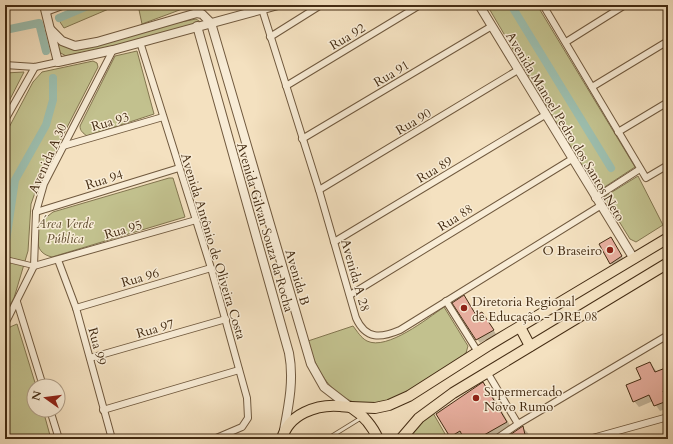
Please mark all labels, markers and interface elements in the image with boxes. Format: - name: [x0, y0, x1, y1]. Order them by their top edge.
- street label: Rua 92: [326, 19, 369, 55]
- street label: Avenida Manoel Pedro dos Santos Neto: [501, 28, 629, 225]
- street label: Rua 91: [370, 56, 413, 92]
- street label: Rua 90: [392, 104, 435, 140]
- street label: Rua 93: [89, 108, 131, 136]
- street label: Avenida A 30: [24, 120, 71, 196]
- street label: Avenida Gilvan Souza da Rocha: [232, 140, 298, 314]
- street label: Avenida Antônio de Oliveira Costa: [176, 151, 250, 342]
- street label: Rua 89: [413, 152, 456, 188]
- street label: Rua 94: [83, 166, 126, 194]
- street label: Rua 88: [434, 200, 477, 236]
- park label: Área Verde Pública: [35, 215, 95, 248]
- street label: Rua 95: [102, 216, 144, 244]
- street label: Avenida A 28: [336, 237, 374, 314]
- place label: O Braseiro: [542, 242, 602, 260]
- marker: O Braseiro: [605, 245, 615, 255]
- street label: Avenida B: [280, 247, 314, 308]
- street label: Rua 96: [119, 264, 162, 292]
- place label: Diretoria Regional de Educação - DRE 08: [472, 293, 598, 326]
- marker: Diretoria Regional de Educação - DRE 08: [459, 303, 469, 313]
- street label: Rua 97: [134, 315, 177, 343]
- street label: Rua 99: [83, 325, 111, 368]
- north arrow: [26, 378, 66, 418]
- place label: Supermercado Novo Rumo: [484, 383, 562, 416]
- text: N: [28, 389, 45, 402]
- marker: Supermercado Novo Rumo: [471, 393, 481, 403]

